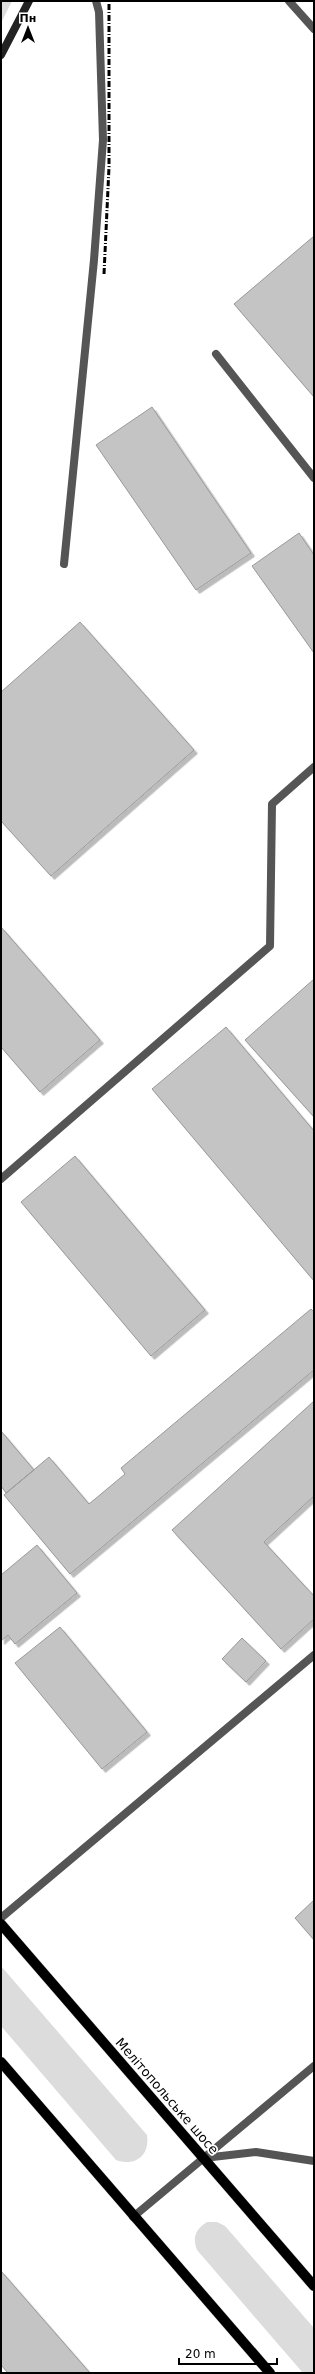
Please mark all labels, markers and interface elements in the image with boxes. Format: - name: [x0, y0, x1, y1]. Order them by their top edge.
- north arrow: [8, 8, 48, 48]
- text: Пн: [20, 12, 36, 25]
- street label: Мелітопольське шосе: [113, 2035, 221, 2157]
- scale bar: [179, 2340, 277, 2366]
- text: 20 m: [185, 2347, 216, 2361]

